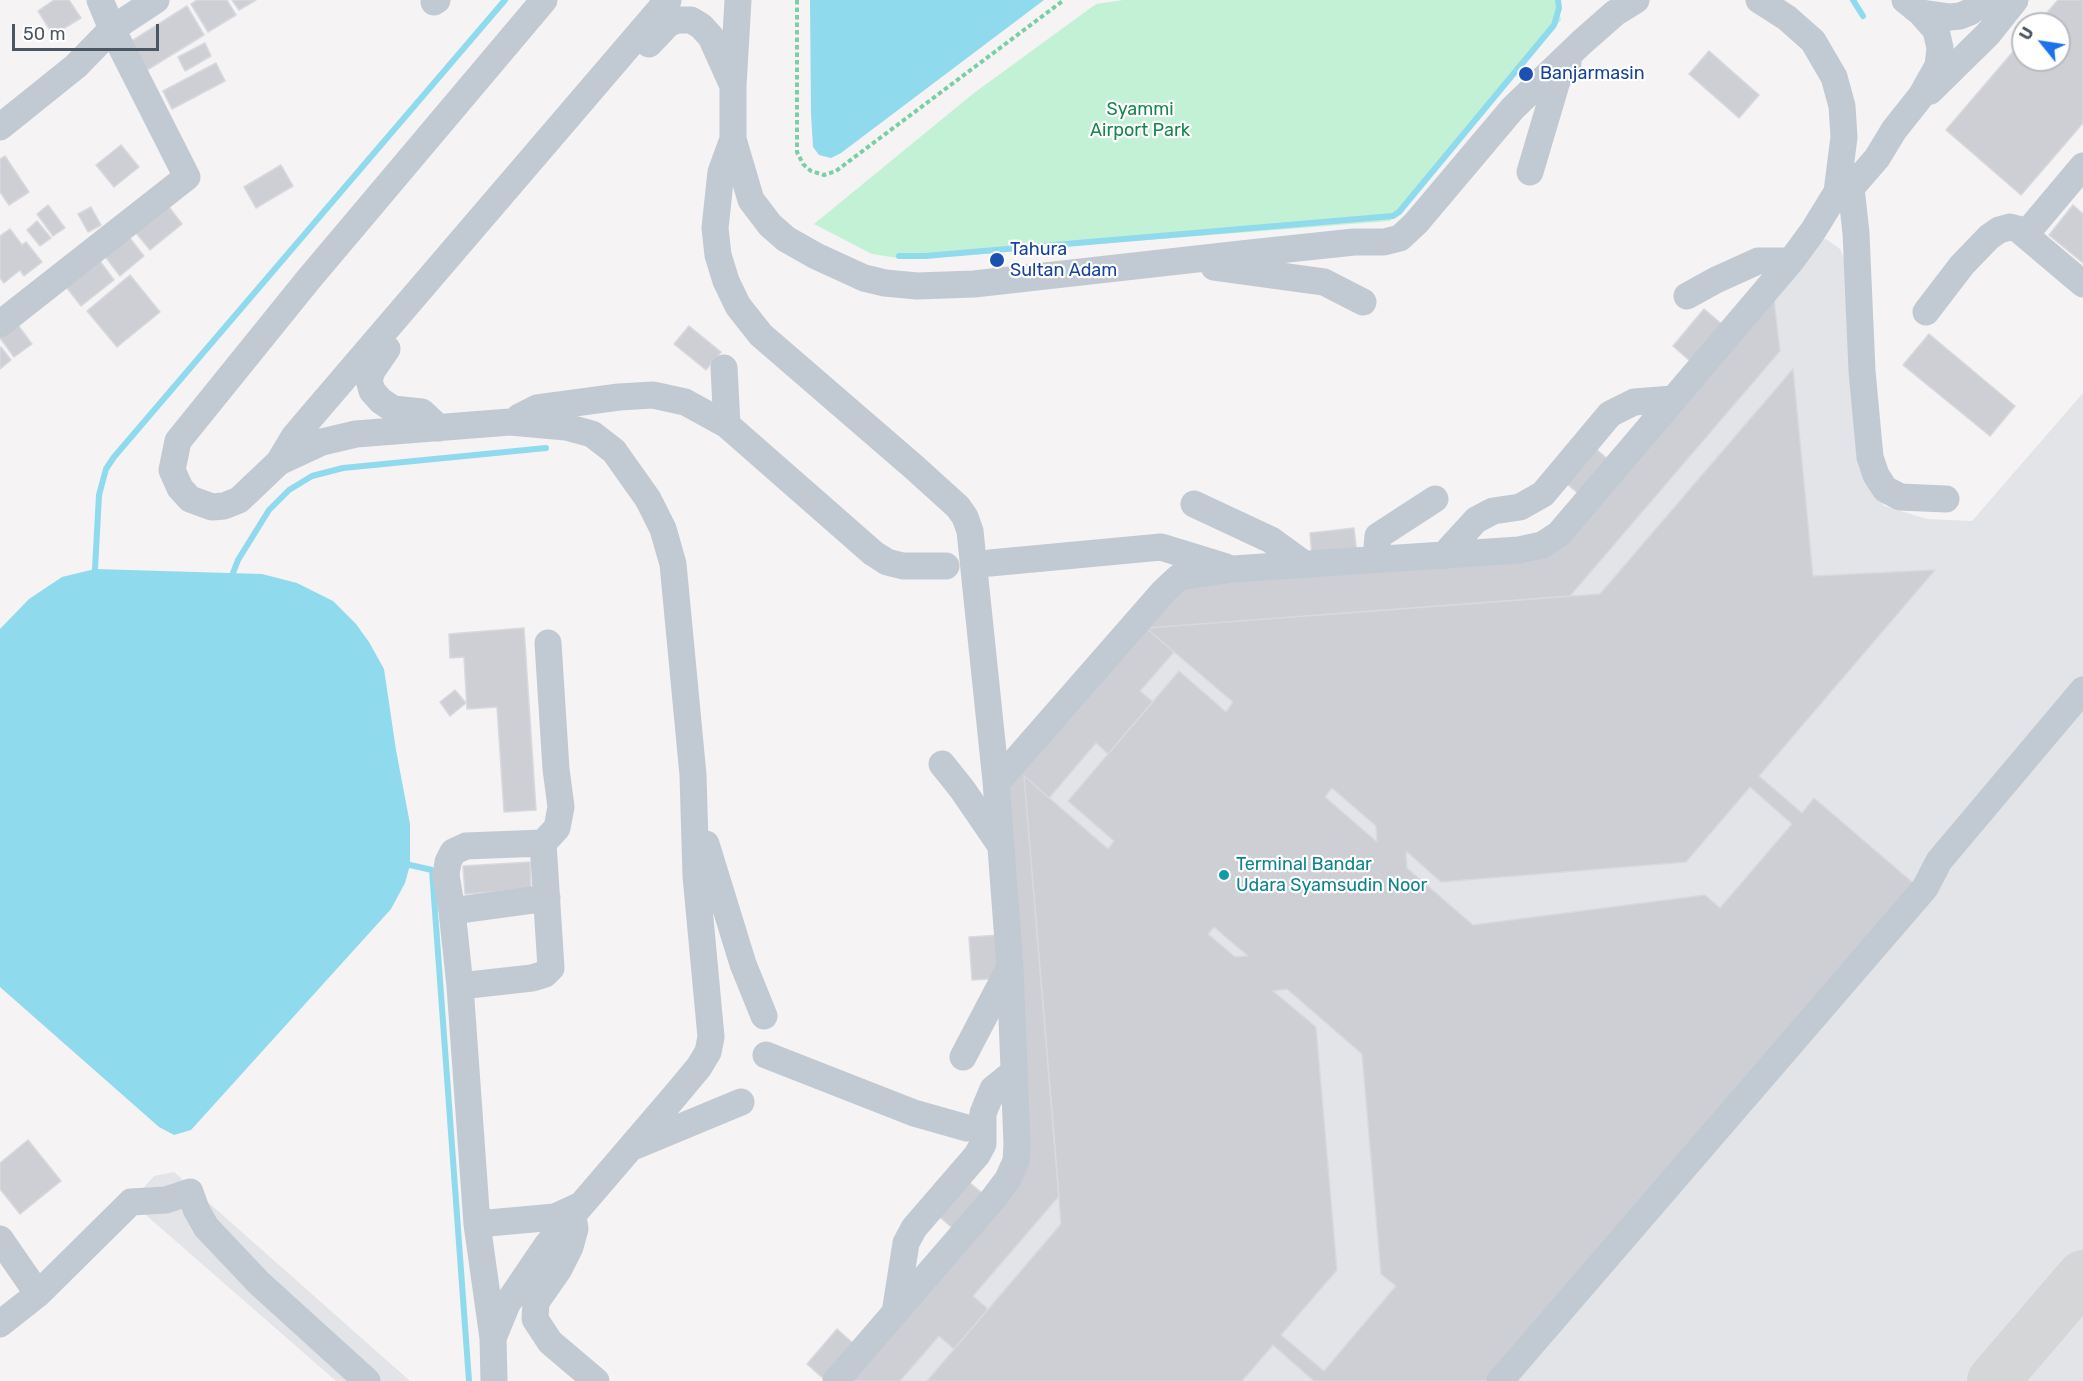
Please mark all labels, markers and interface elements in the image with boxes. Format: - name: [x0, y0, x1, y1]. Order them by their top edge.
- scale bar: [15, 12, 162, 50]
- north arrow: [2011, 12, 2071, 72]
- text: 50 m: [23, 23, 66, 45]
- text: U: [2016, 24, 2038, 44]
- place label: Banjarmasin: [1540, 63, 1645, 85]
- marker: Banjarmasin: [1517, 65, 1535, 83]
- park label: Syammi Airport Park: [1090, 99, 1190, 142]
- place label: Tahura Sultan Adam: [1010, 239, 1117, 282]
- marker: Tahura Sultan Adam: [988, 251, 1006, 269]
- place label: Terminal Bandar Udara Syamsudin Noor: [1236, 854, 1427, 896]
- marker: Terminal Bandar Udara Syamsudin Noor: [1217, 868, 1231, 882]

